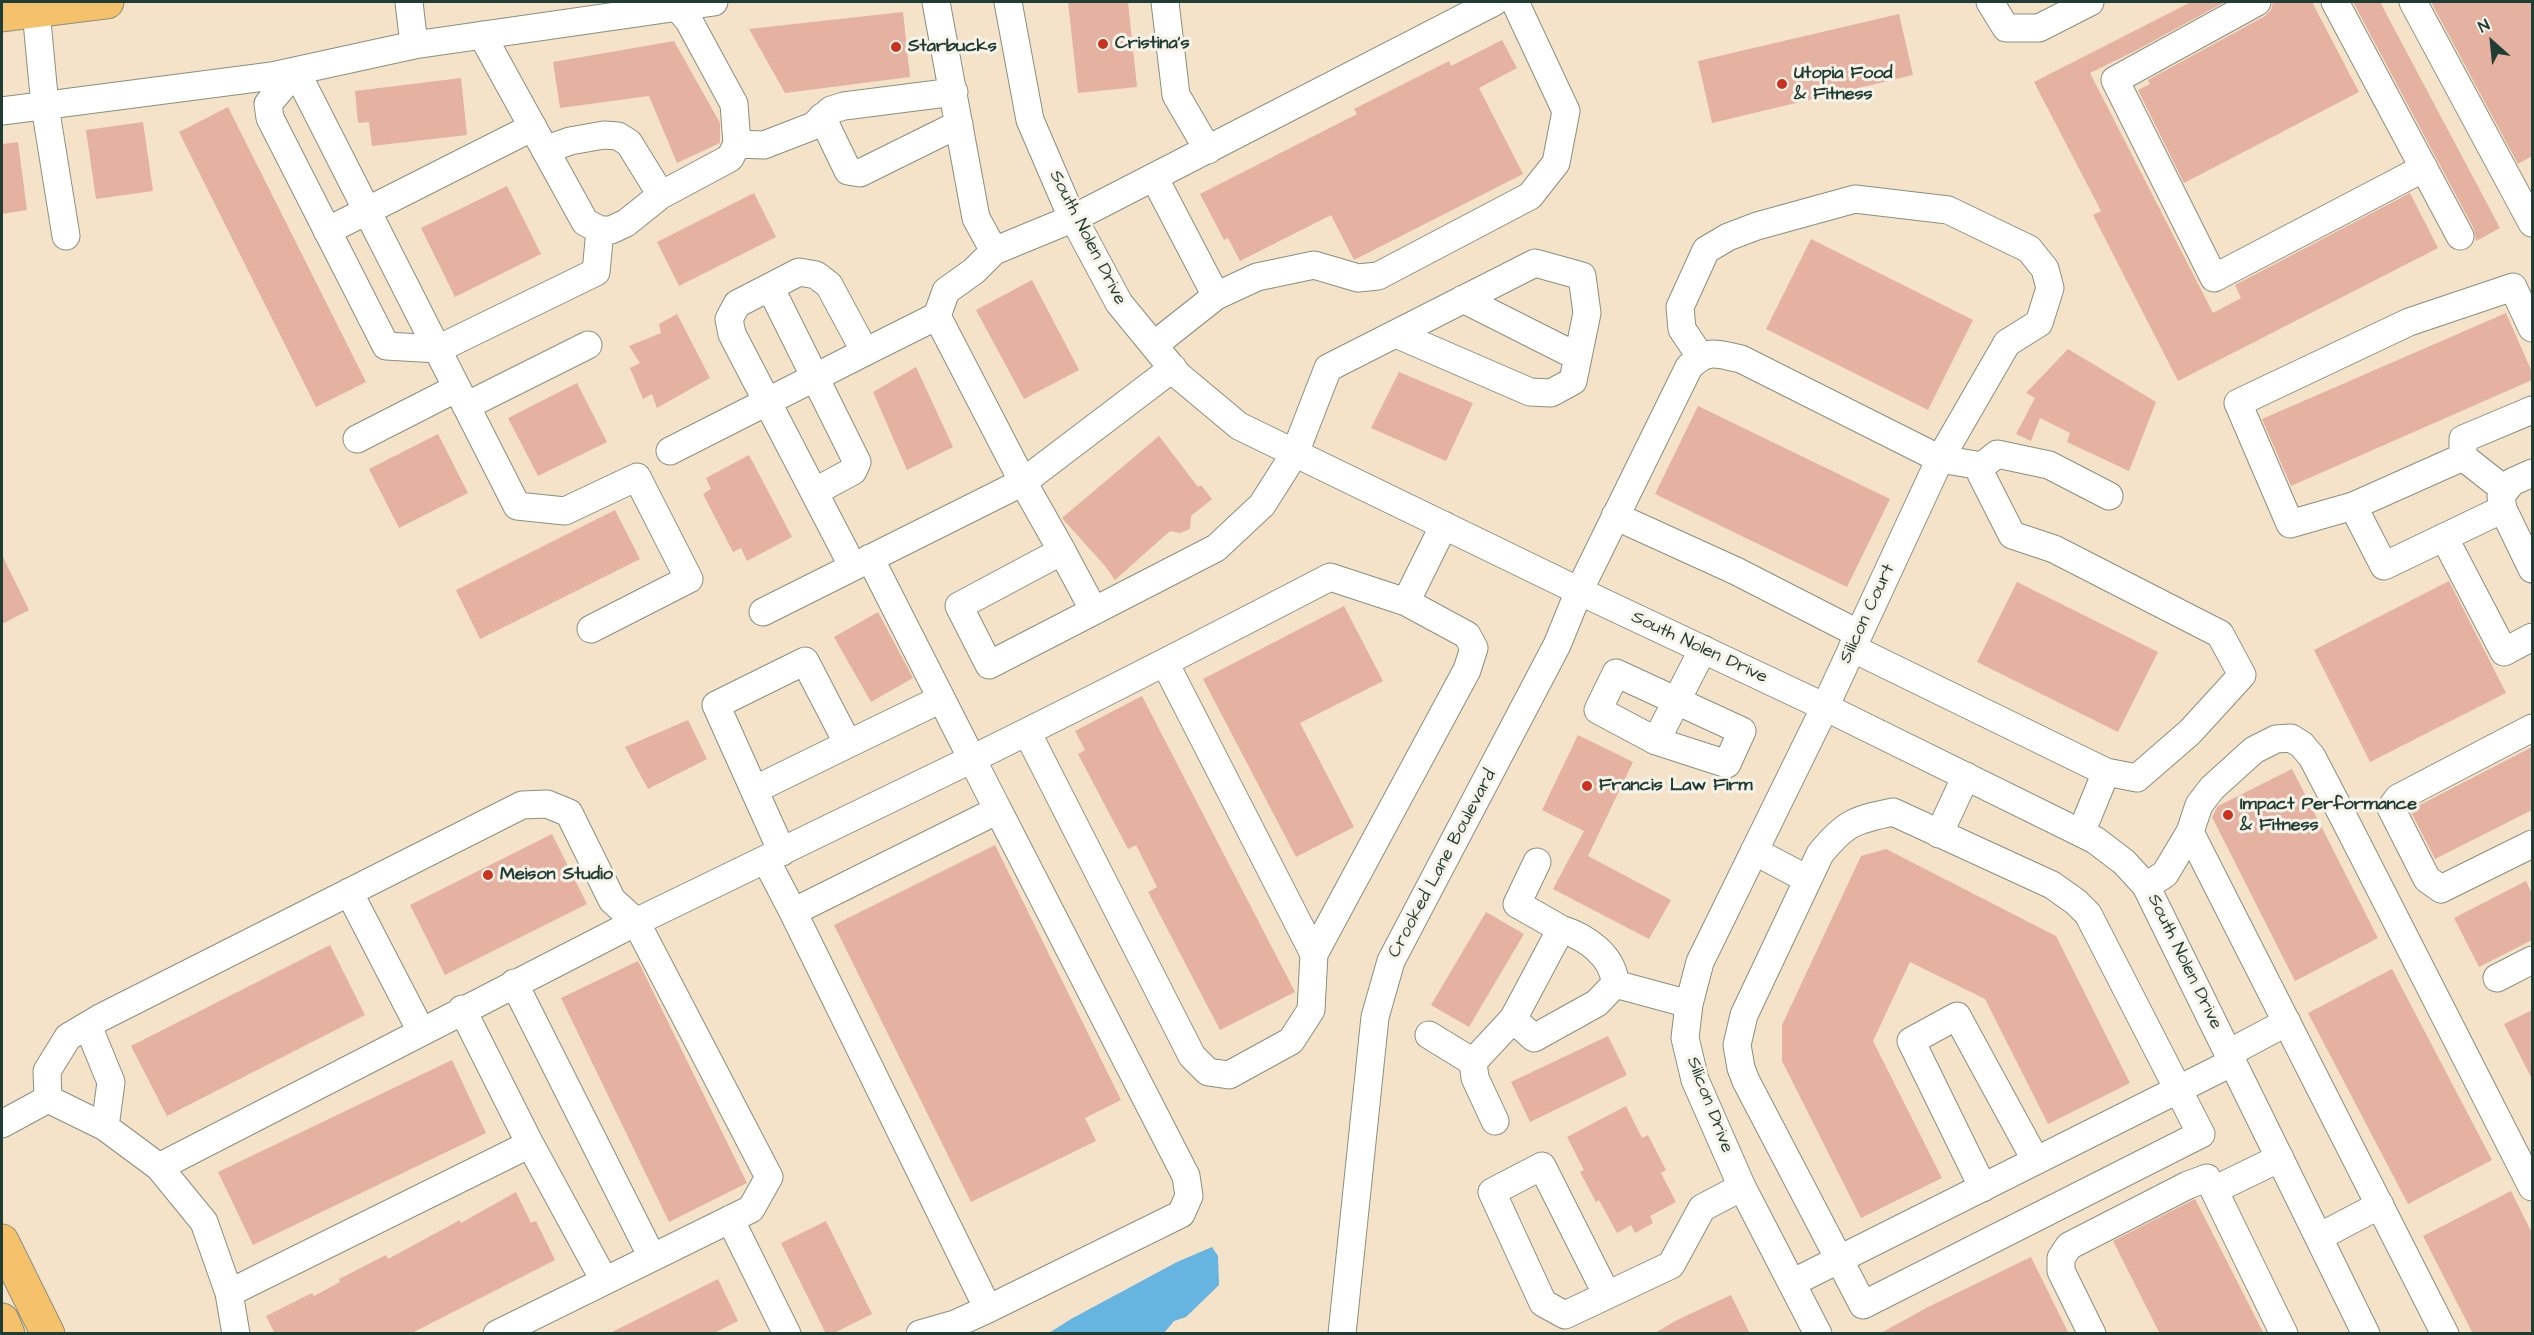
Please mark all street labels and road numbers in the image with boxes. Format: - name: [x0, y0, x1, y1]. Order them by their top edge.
- street label: South Nolen Drive: [1044, 167, 1130, 309]
- street label: Silicon Court: [1836, 561, 1900, 667]
- street label: South Nolen Drive: [1627, 607, 1771, 689]
- street label: Crooked Lane Boulevard: [1384, 766, 1502, 962]
- street label: South Nolen Drive: [2142, 891, 2226, 1033]
- street label: Silicon Drive: [1681, 1054, 1737, 1156]

